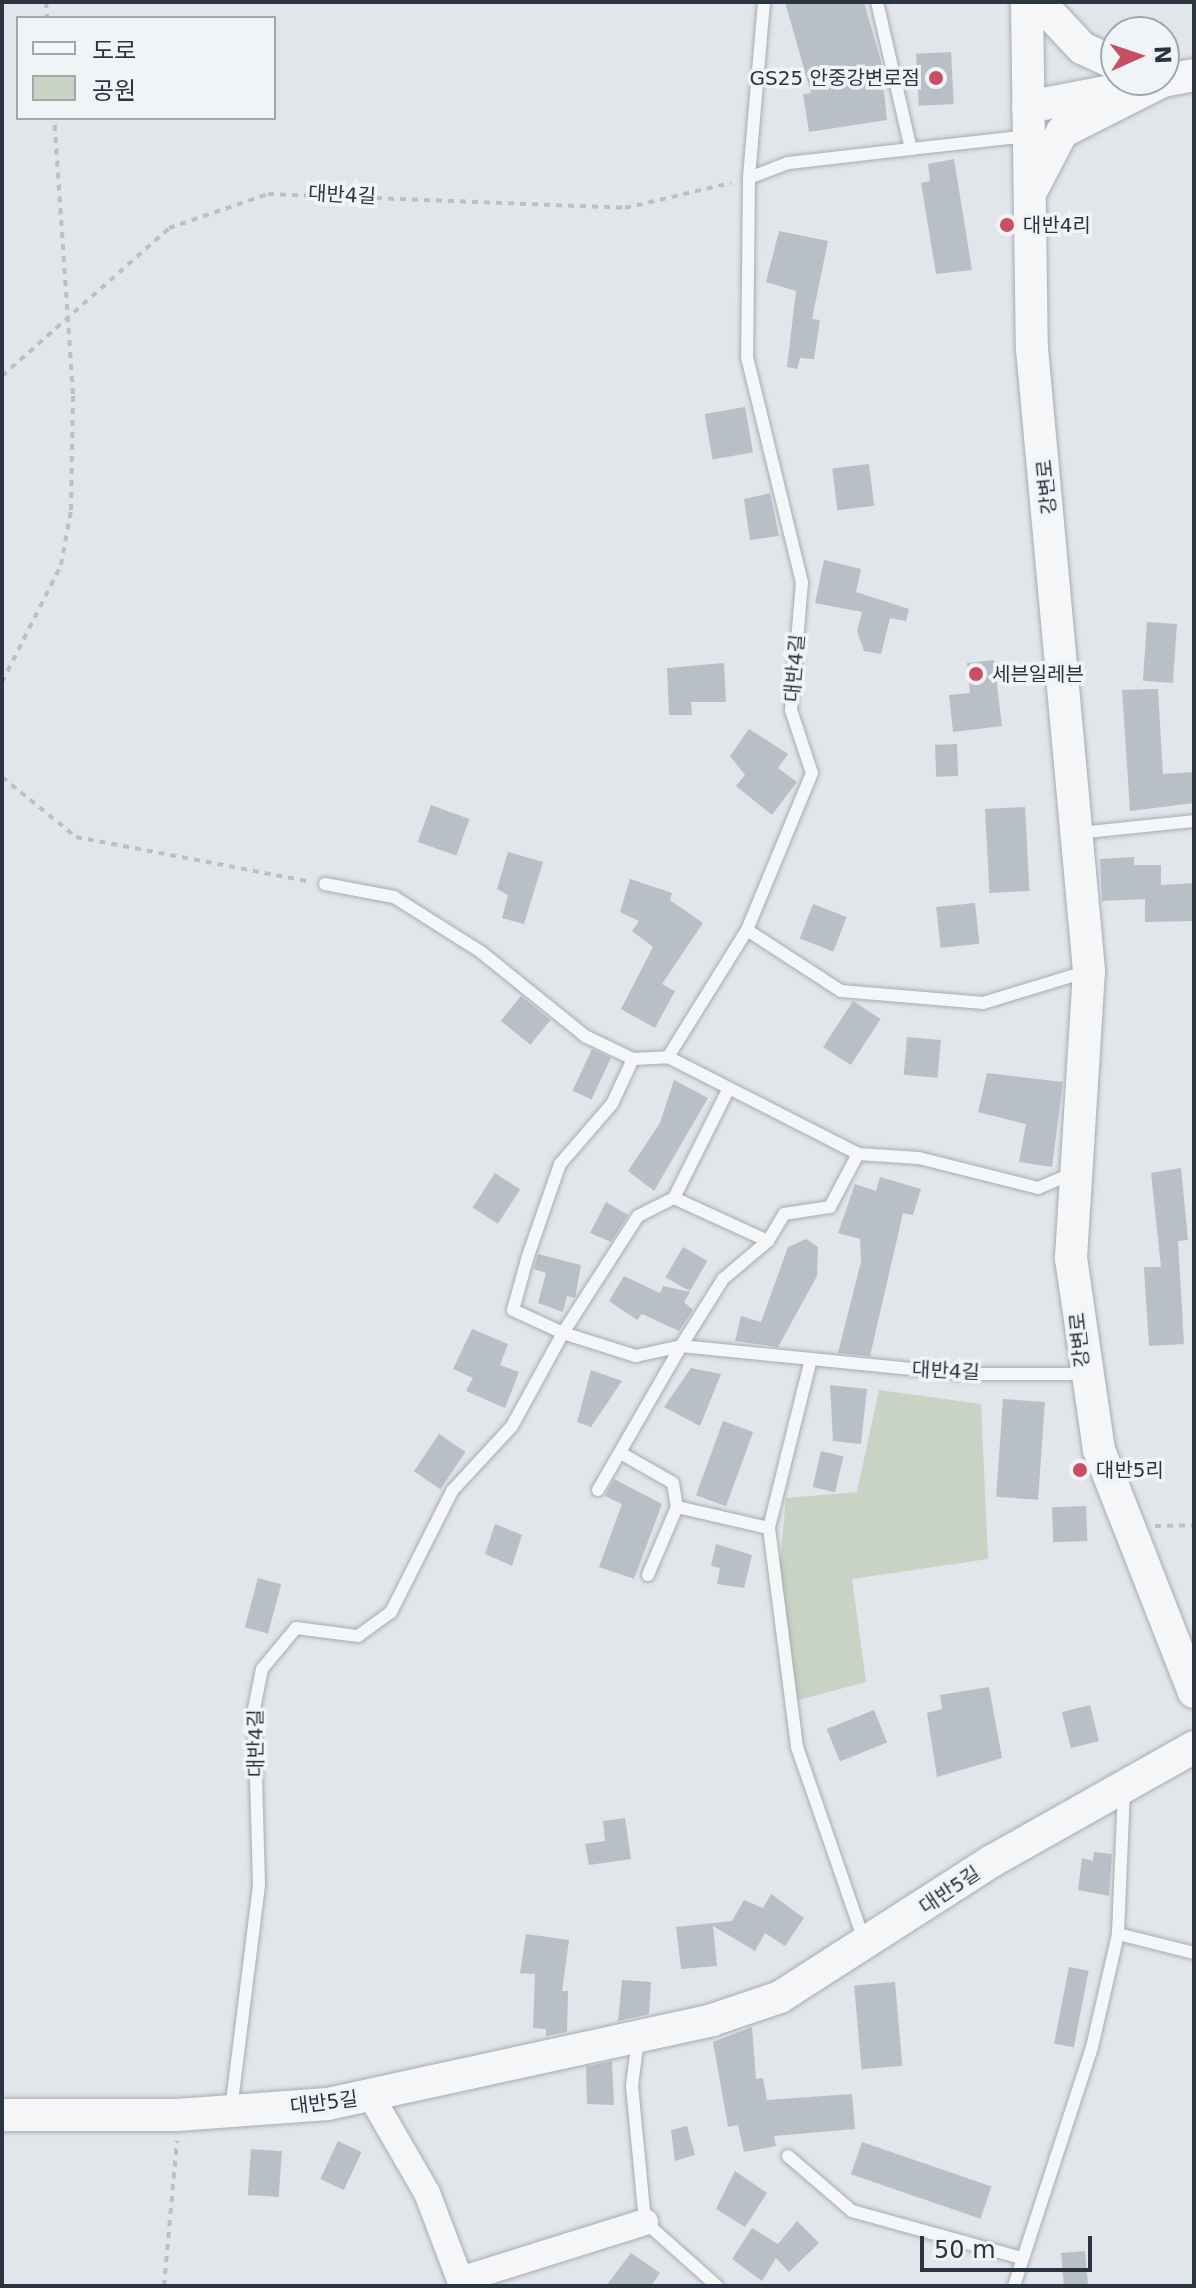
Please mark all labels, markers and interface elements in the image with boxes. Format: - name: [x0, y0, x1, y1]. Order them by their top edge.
- legend: [16, 16, 276, 120]
- north arrow: [1100, 16, 1180, 96]
- text: 도로: [92, 37, 136, 65]
- text: N: [1150, 45, 1175, 65]
- place label: GS25 안중강변로점: [750, 66, 920, 90]
- marker: GS25 안중강변로점: [927, 69, 945, 87]
- text: 공원: [92, 77, 136, 105]
- street label: 대반4길: [307, 181, 377, 209]
- place label: 대반4리: [1023, 213, 1091, 237]
- marker: 대반4리: [998, 216, 1016, 234]
- street label: 강변로: [1032, 458, 1062, 516]
- street label: 대반4길: [780, 633, 810, 703]
- place label: 세븐일레븐: [992, 662, 1084, 686]
- marker: 세븐일레븐: [967, 665, 985, 683]
- street label: 강변로: [1065, 1311, 1095, 1369]
- street label: 대반4길: [911, 1357, 981, 1385]
- place label: 대반5리: [1096, 1458, 1164, 1482]
- marker: 대반5리: [1071, 1461, 1089, 1479]
- street label: 대반4길: [244, 1709, 268, 1777]
- street label: 대반5길: [915, 1861, 985, 1919]
- street label: 대반5길: [289, 2087, 359, 2119]
- scale bar: [924, 2220, 1096, 2270]
- text: 50 m: [934, 2236, 996, 2264]

